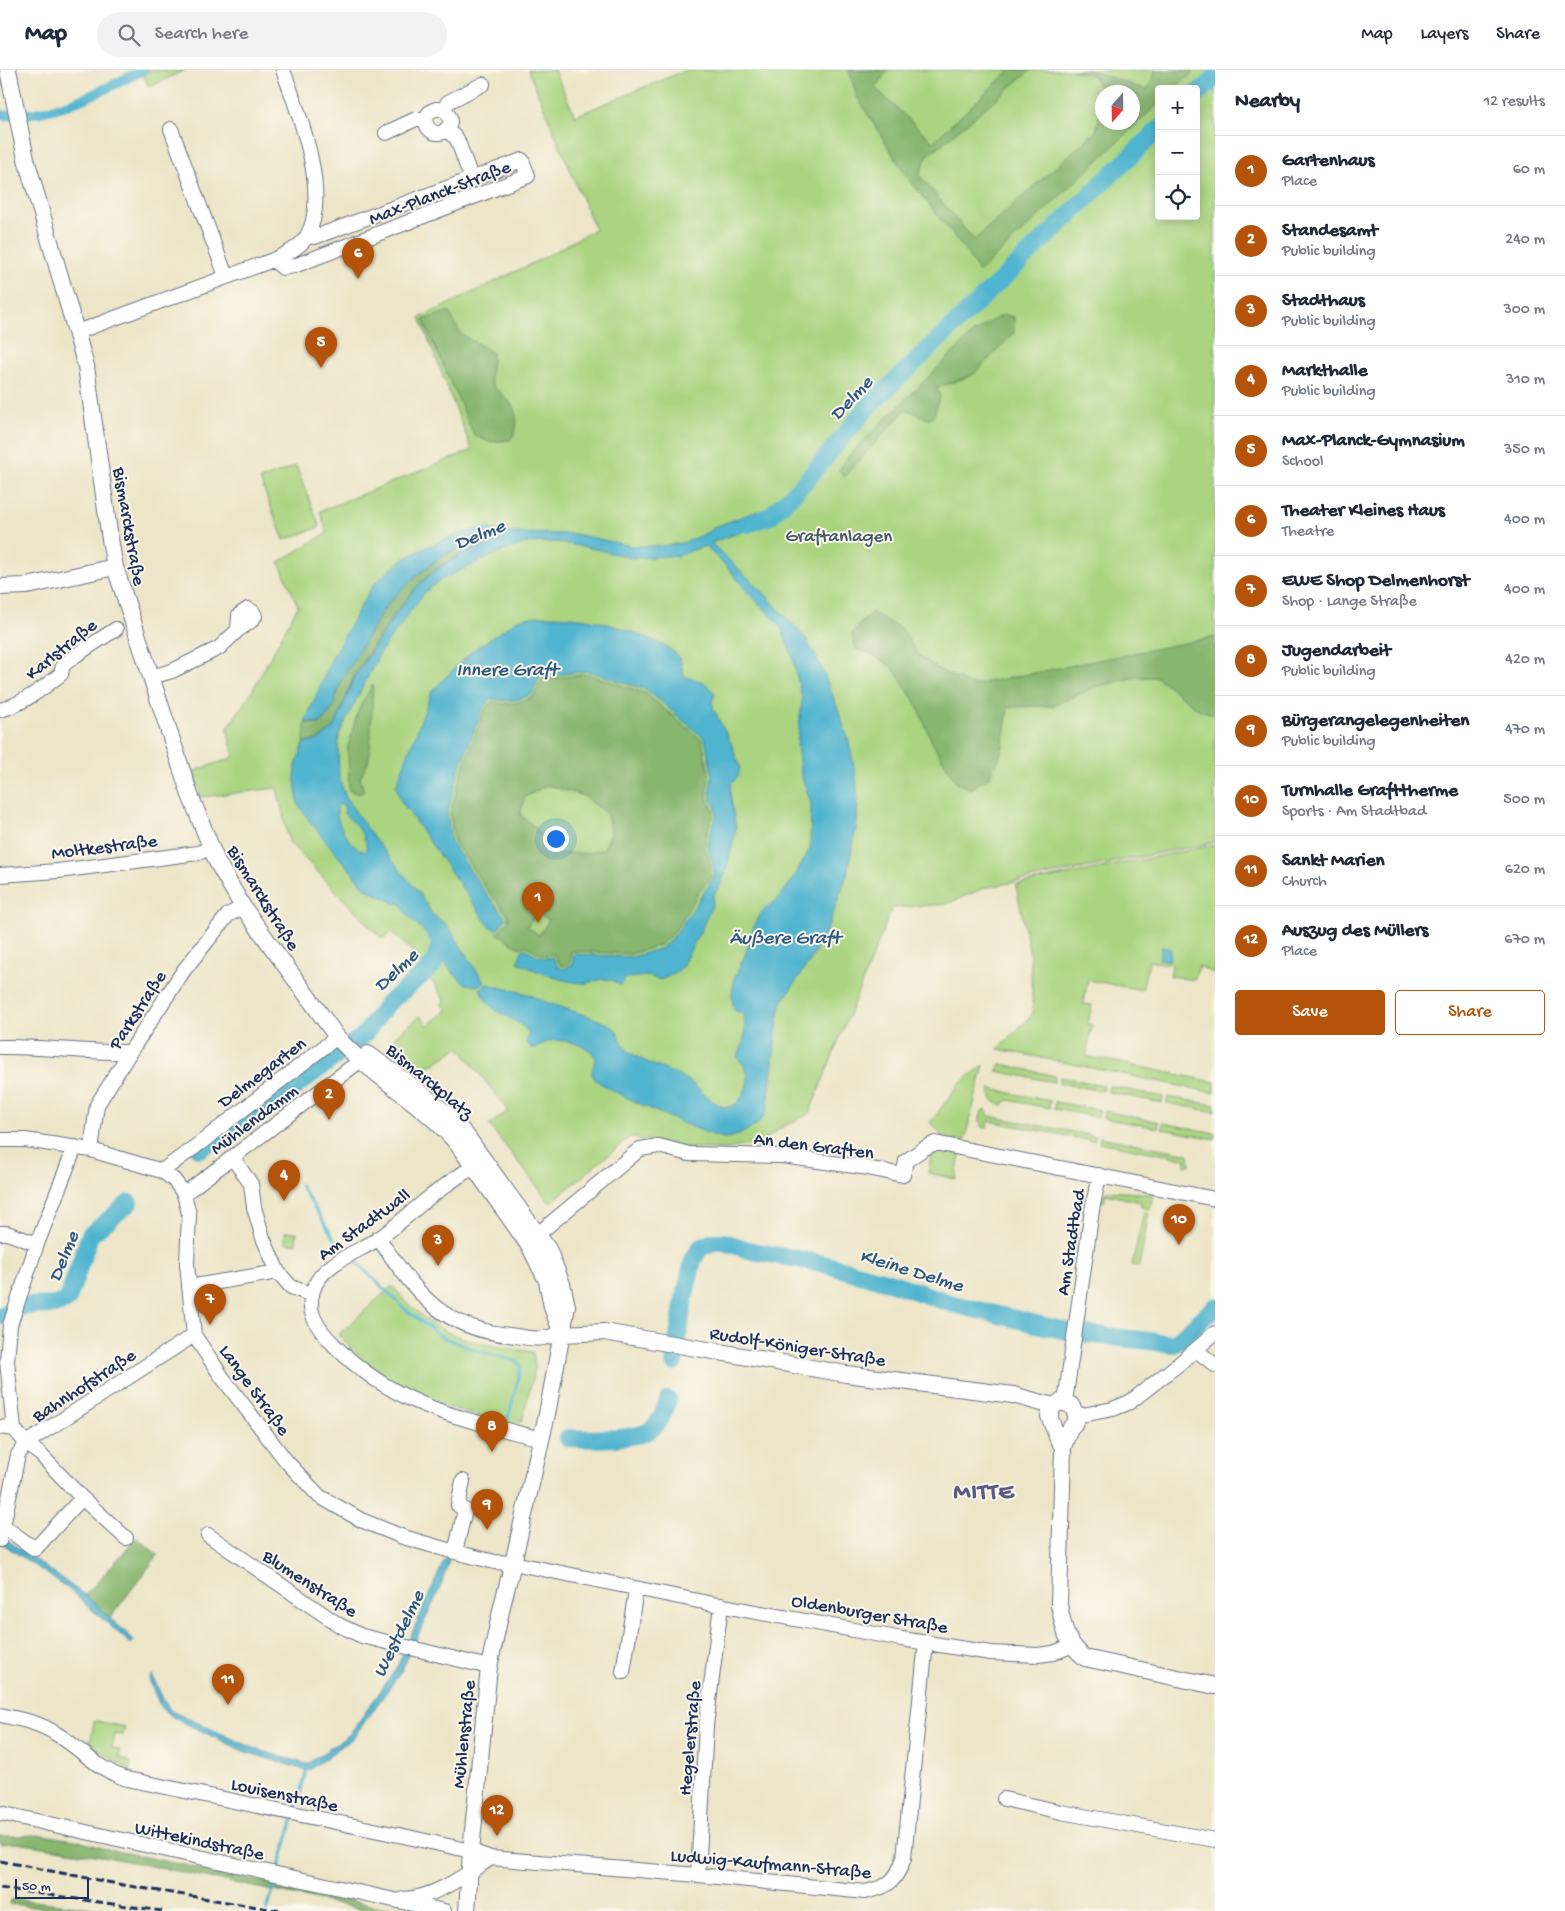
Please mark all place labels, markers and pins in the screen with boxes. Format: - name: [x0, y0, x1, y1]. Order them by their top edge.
- pin: 6: [342, 238, 374, 279]
- pin: 5: [305, 327, 337, 368]
- pin: 1: [522, 882, 554, 923]
- pin: 2: [313, 1079, 345, 1120]
- pin: 4: [268, 1160, 300, 1201]
- pin: 10: [1163, 1204, 1195, 1245]
- pin: 3: [422, 1225, 454, 1266]
- pin: 7: [194, 1284, 226, 1325]
- pin: 8: [476, 1411, 508, 1452]
- pin: 9: [471, 1489, 503, 1530]
- pin: 11: [212, 1664, 244, 1705]
- pin: 12: [481, 1795, 513, 1836]

